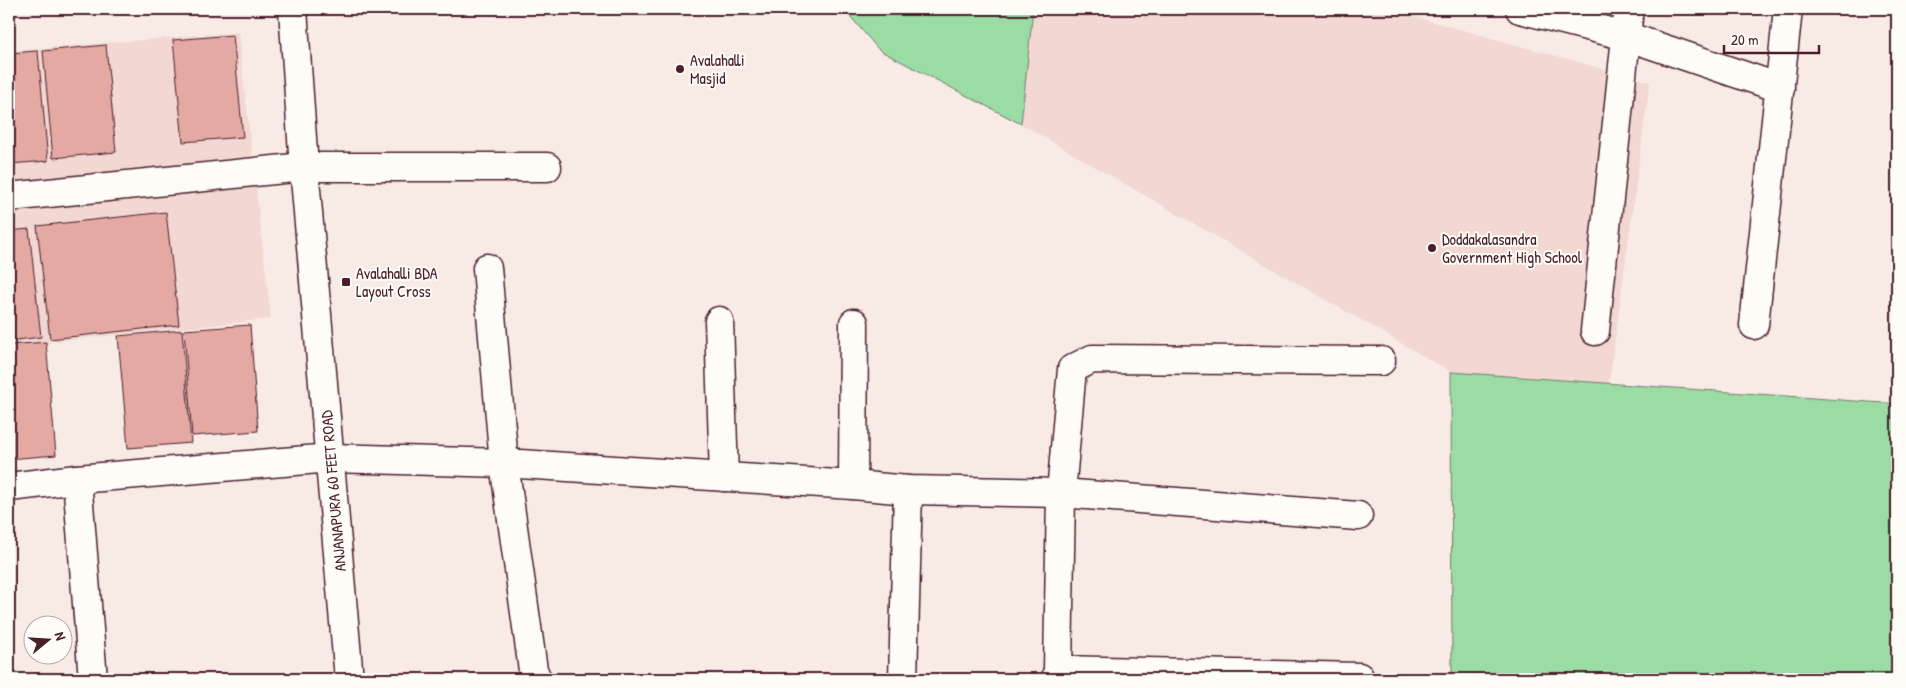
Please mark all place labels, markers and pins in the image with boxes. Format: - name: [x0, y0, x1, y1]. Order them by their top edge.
- place label: Avalahalli Masjid: [690, 49, 744, 89]
- marker: Avalahalli Masjid: [674, 63, 686, 75]
- place label: Doddakalasandra Government High School: [1442, 228, 1583, 268]
- marker: Doddakalasandra Government High School: [1426, 242, 1438, 254]
- place label: Avalahalli BDA Layout Cross: [356, 262, 438, 302]
- marker: Avalahalli BDA Layout Cross: [340, 276, 352, 288]

